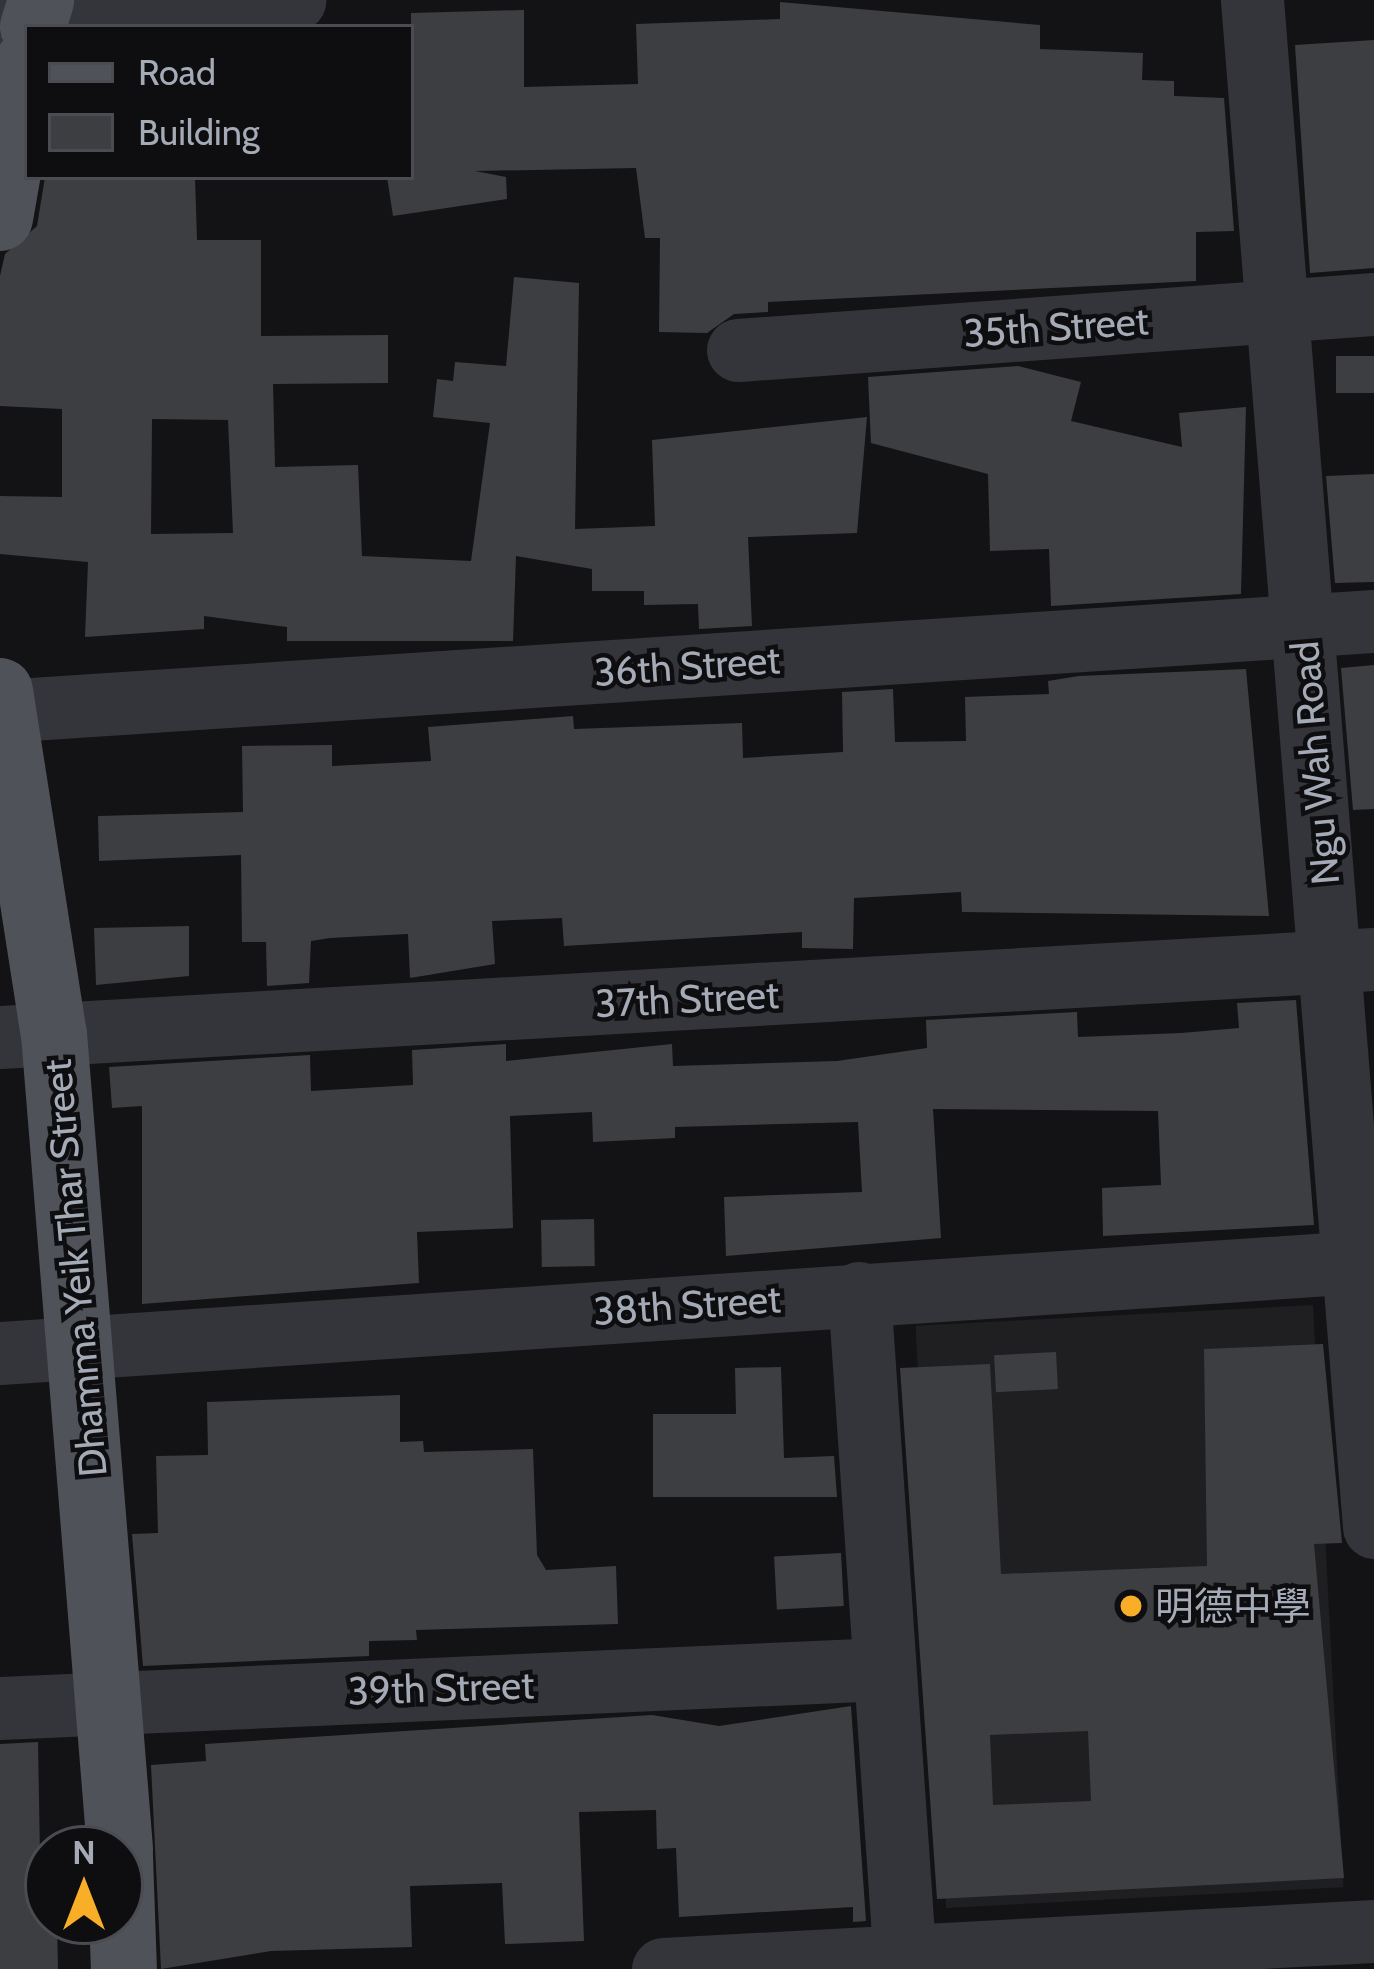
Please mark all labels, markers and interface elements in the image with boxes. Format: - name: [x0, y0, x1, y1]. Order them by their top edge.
- legend: [24, 24, 414, 180]
- text: Road: [138, 50, 216, 94]
- text: Building: [138, 110, 260, 154]
- street label: 35th Street: [962, 297, 1150, 357]
- street label: 36th Street: [592, 636, 782, 696]
- street label: Ngu Wah Road: [1281, 639, 1349, 887]
- street label: 37th Street: [594, 971, 780, 1027]
- street label: Dhamma Yeik Thar Street: [33, 1057, 117, 1479]
- street label: 38th Street: [592, 1275, 782, 1335]
- place label: 明德中學: [1155, 1583, 1311, 1629]
- marker: 明德中學: [1118, 1593, 1144, 1619]
- street label: 39th Street: [347, 1661, 535, 1715]
- north arrow: [24, 1825, 144, 1945]
- text: N: [72, 1832, 96, 1872]

